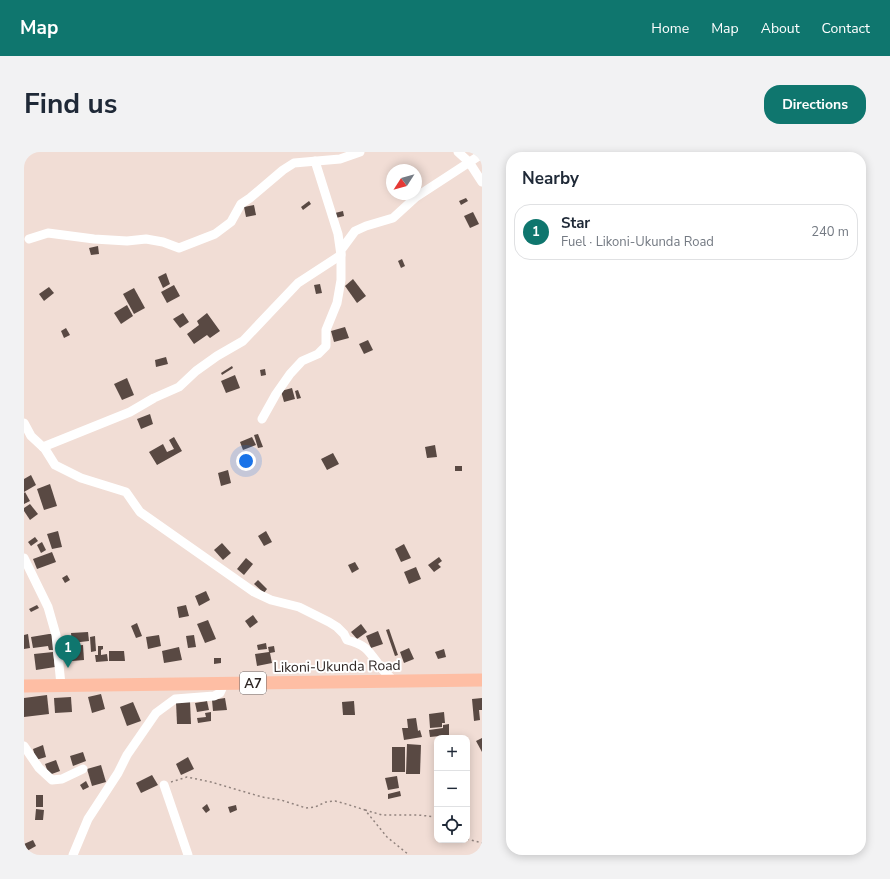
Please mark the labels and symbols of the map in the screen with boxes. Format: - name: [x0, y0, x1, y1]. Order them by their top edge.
- north arrow: [386, 164, 422, 200]
- your location: [236, 451, 256, 471]
- pin: 1: [55, 635, 81, 668]
- street label: Likoni-Ukunda Road: [273, 656, 401, 677]
- road number: A7: [240, 672, 266, 694]

